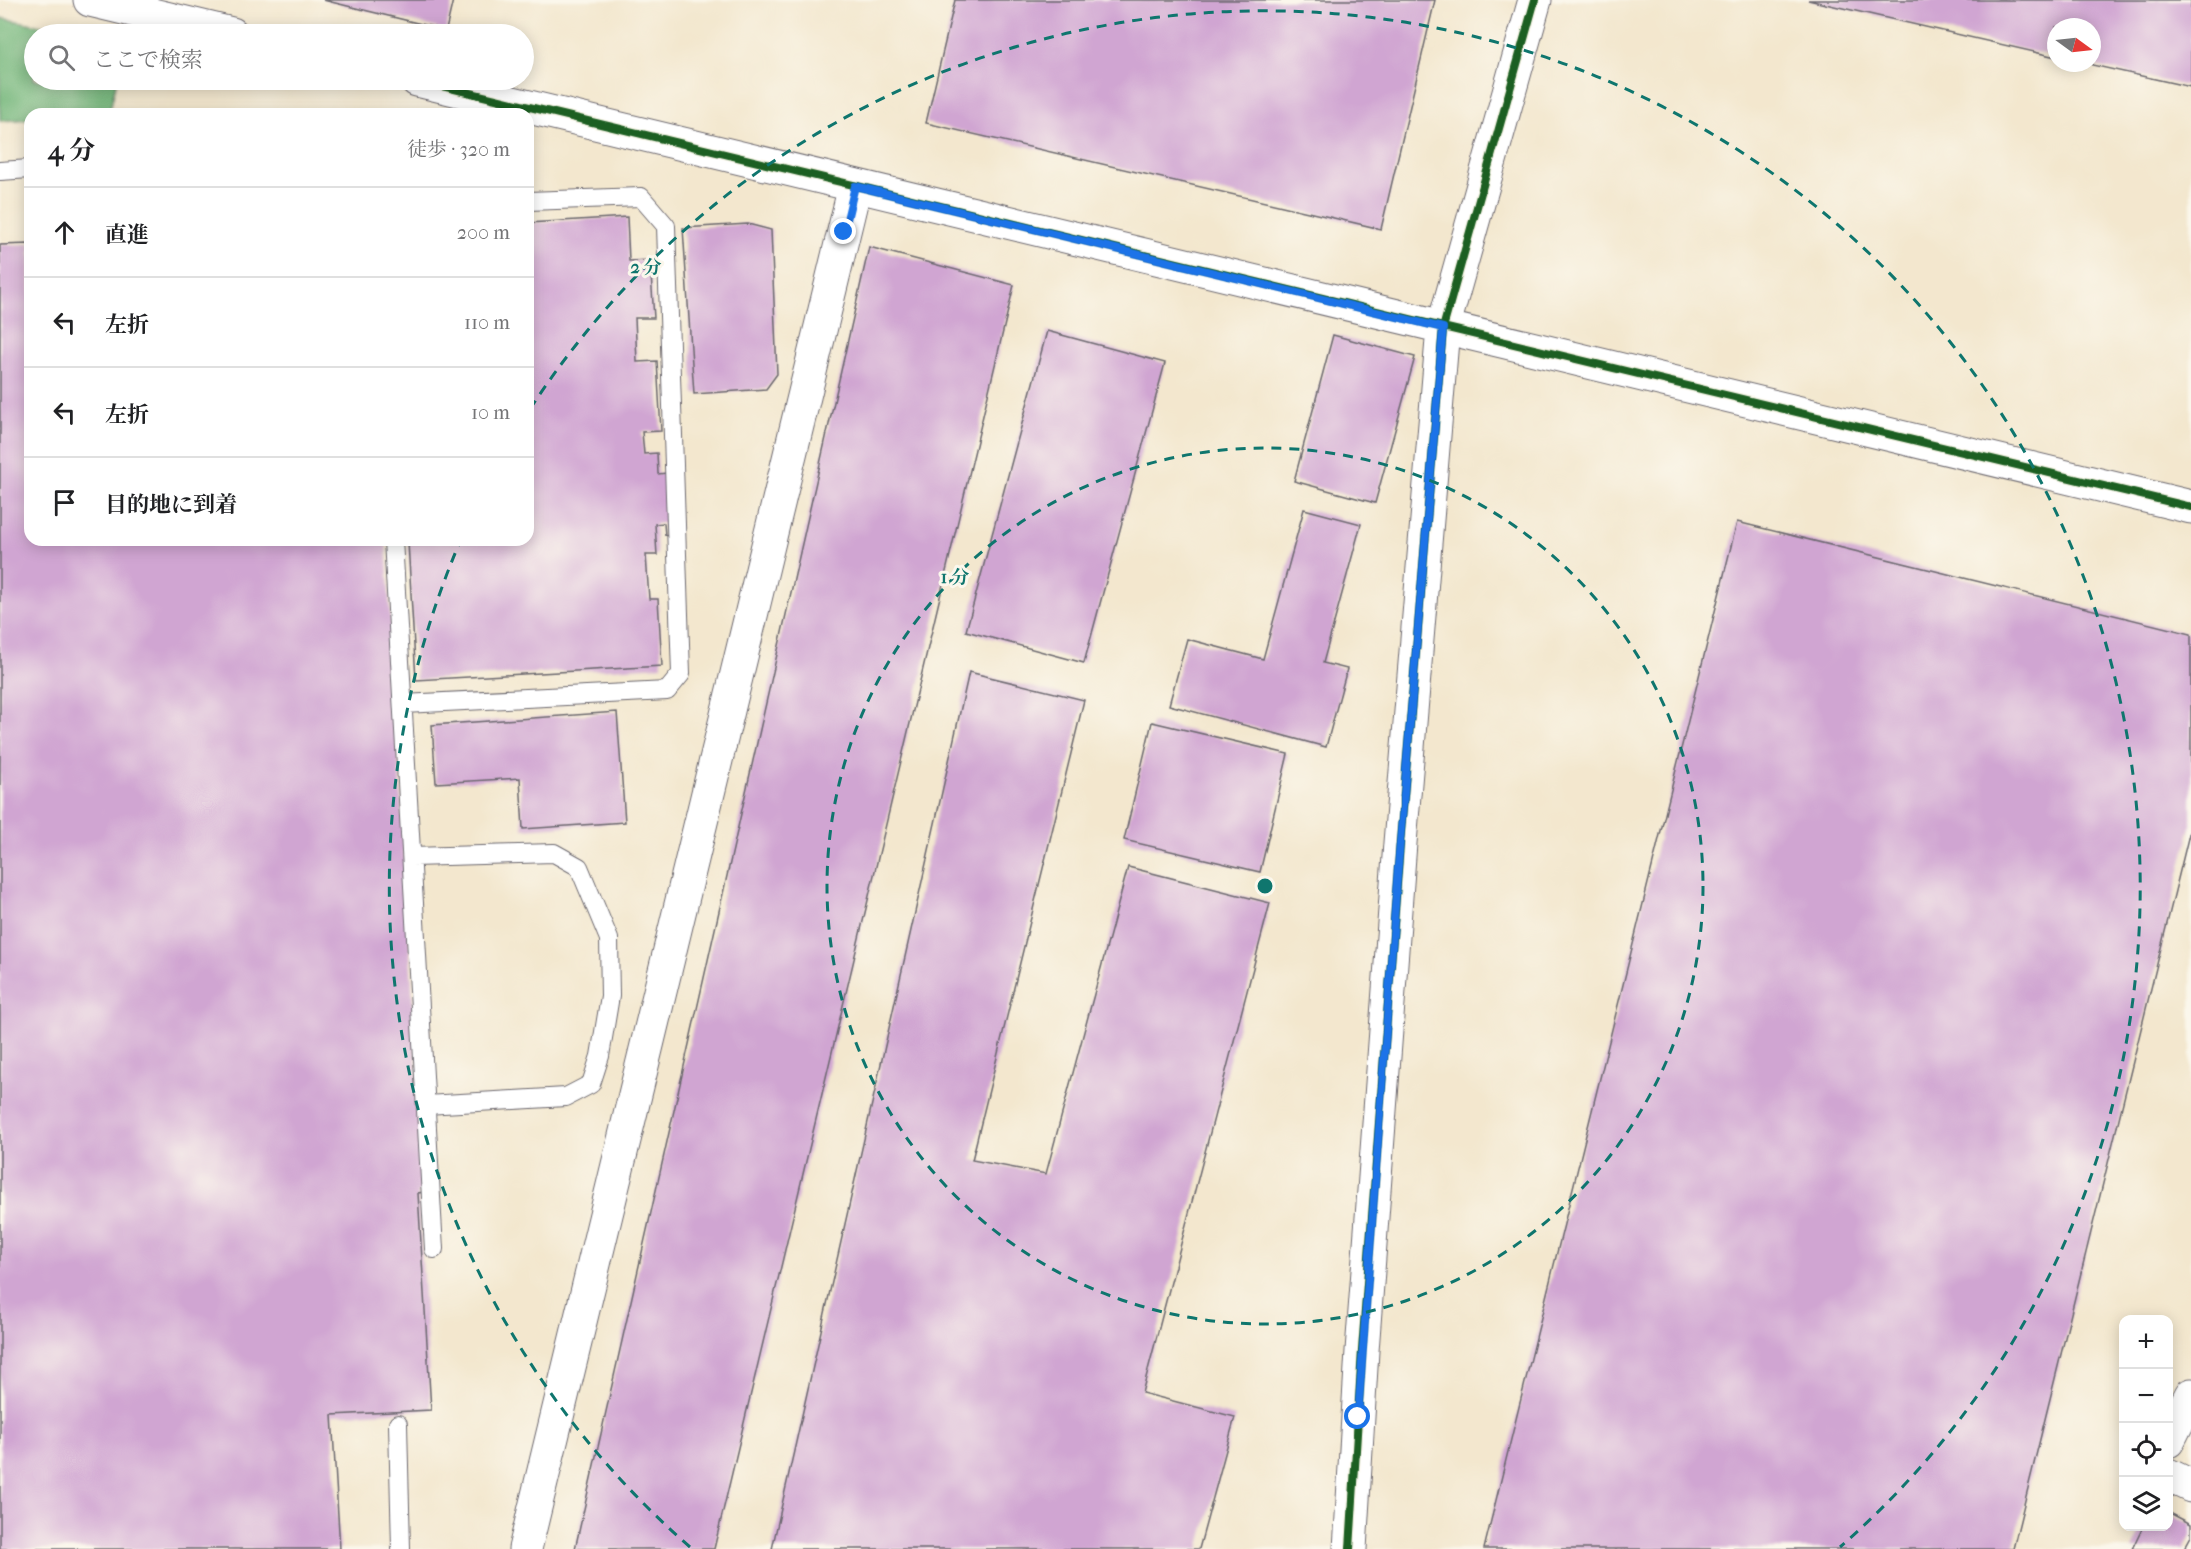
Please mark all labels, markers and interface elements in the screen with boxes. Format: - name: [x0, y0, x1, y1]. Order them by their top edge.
- north arrow: [2047, 18, 2101, 72]
- search box: [24, 24, 534, 90]
- icon: search: [45, 41, 78, 74]
- text: ここで検索: [93, 47, 203, 73]
- text: 4 分: [48, 135, 95, 166]
- text: 徒歩 · 320 m: [407, 138, 510, 161]
- icon: ahead: [48, 216, 81, 249]
- route end: [830, 218, 856, 244]
- text: 200 m: [457, 221, 510, 244]
- text: 直進: [105, 222, 149, 248]
- text: 2 分: [630, 257, 662, 278]
- icon: left: [48, 306, 81, 339]
- text: 110 m: [464, 311, 510, 334]
- text: 左折: [105, 312, 149, 338]
- icon: left: [48, 396, 81, 429]
- text: 10 m: [471, 401, 510, 424]
- text: 左折: [105, 402, 149, 428]
- icon: arrive: [48, 486, 81, 519]
- text: 目的地に到着: [105, 492, 237, 518]
- text: 1 分: [941, 567, 969, 588]
- centre of rings: [1255, 876, 1275, 896]
- map controls: [2119, 1315, 2173, 1531]
- button: +: [2119, 1315, 2173, 1369]
- button: −: [2119, 1369, 2173, 1423]
- route start: [1344, 1403, 1370, 1429]
- button: locate: [2119, 1423, 2173, 1477]
- button: layers: [2119, 1477, 2173, 1531]

